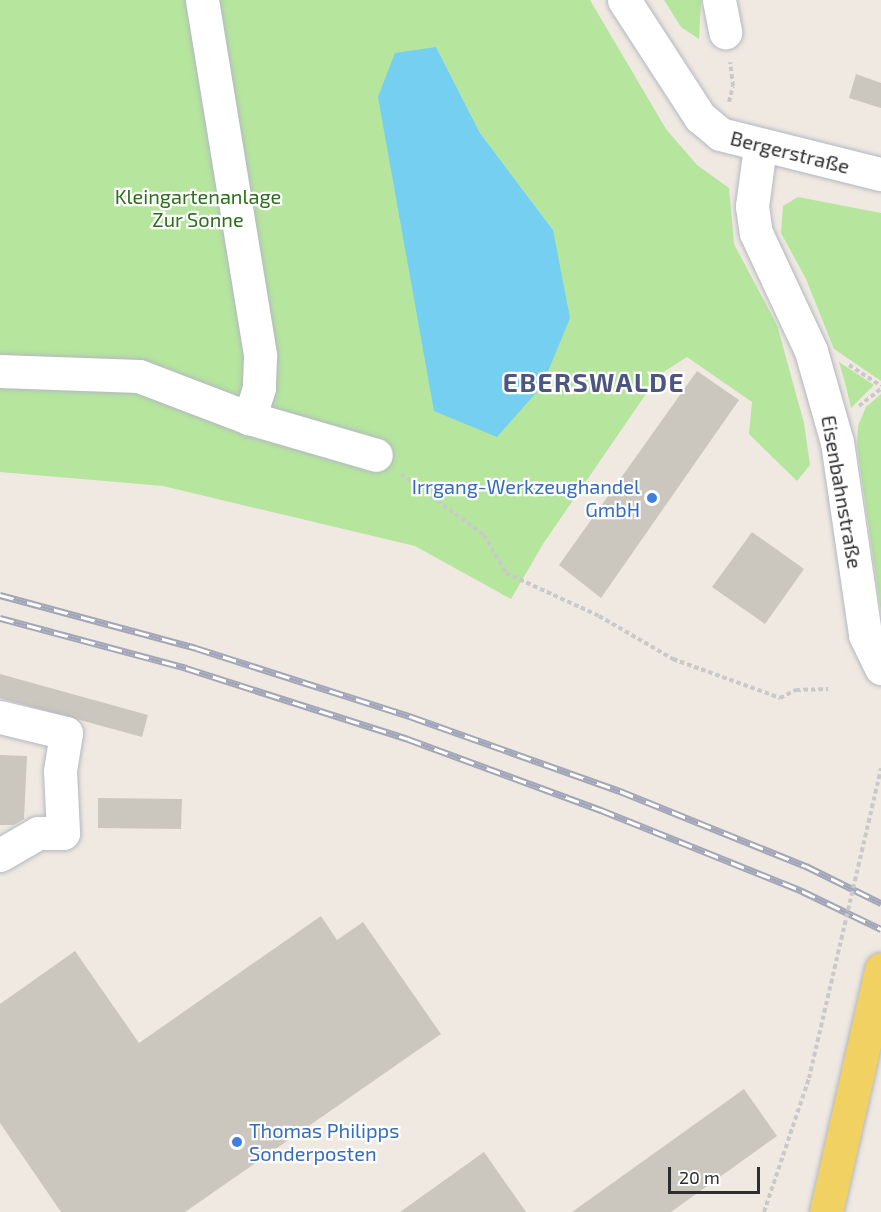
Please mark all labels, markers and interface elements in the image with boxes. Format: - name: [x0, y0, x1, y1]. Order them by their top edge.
- street label: Bergerstraße: [728, 126, 852, 178]
- park label: Kleingartenanlage Zur Sonne: [115, 185, 281, 232]
- district label: EBERSWALDE: [503, 366, 685, 398]
- street label: Eisenbahnstraße: [817, 413, 867, 571]
- place label: Irrgang-Werkzeughandel GmbH: [412, 474, 640, 521]
- marker: Irrgang-Werkzeughandel GmbH: [645, 491, 659, 505]
- place label: Thomas Philipps Sonderposten: [249, 1118, 399, 1165]
- marker: Thomas Philipps Sonderposten: [230, 1135, 244, 1149]
- scale bar: [671, 1155, 762, 1193]
- text: 20 m: [679, 1166, 720, 1188]

